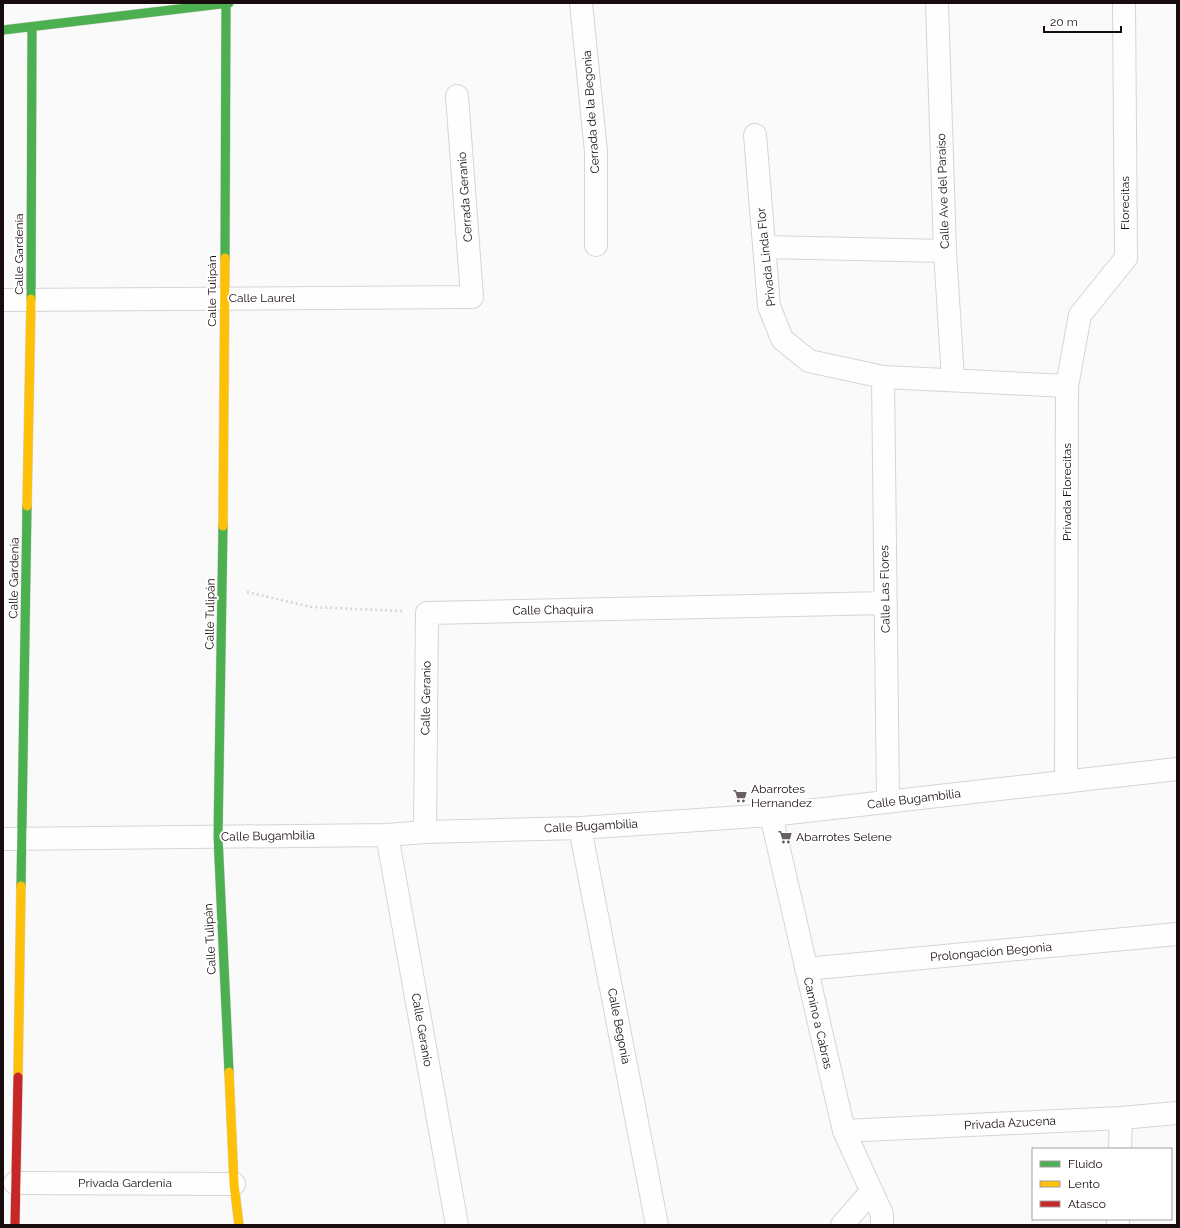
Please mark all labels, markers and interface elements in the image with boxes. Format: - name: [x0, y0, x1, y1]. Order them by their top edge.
- scale bar: [1044, 8, 1121, 34]
- text: 20 m: [1050, 15, 1078, 29]
- street label: Cerrada de la Begonia: [580, 50, 602, 174]
- street label: Calle Ave del Paraíso: [934, 133, 952, 249]
- street label: Cerrada Geranio: [455, 151, 475, 243]
- street label: Florecitas: [1118, 176, 1132, 230]
- street label: Privada Linda Flor: [754, 206, 778, 307]
- street label: Calle Gardenia: [12, 213, 26, 295]
- street label: Calle Tulipán: [205, 255, 219, 327]
- street label: Calle Laurel: [229, 291, 296, 305]
- street label: Privada Florecitas: [1060, 443, 1074, 541]
- street label: Calle Gardenia: [6, 537, 22, 619]
- street label: Calle Las Flores: [877, 545, 893, 633]
- street label: Calle Tulipán: [202, 578, 218, 650]
- street label: Calle Chaquira: [512, 602, 594, 618]
- street label: Calle Geranio: [418, 661, 434, 735]
- place label: Abarrotes Hernandez: [751, 782, 812, 810]
- street label: Calle Bugambilia: [867, 786, 961, 812]
- supermarket icon: Abarrotes Hernandez: [732, 788, 748, 804]
- street label: Calle Bugambilia: [544, 817, 638, 835]
- street label: Calle Bugambilia: [221, 828, 315, 844]
- supermarket icon: Abarrotes Selene: [777, 829, 793, 845]
- place label: Abarrotes Selene: [796, 830, 892, 844]
- street label: Calle Tulipán: [201, 903, 219, 975]
- street label: Prolongación Begonia: [930, 940, 1052, 964]
- street label: Camino a Cabras: [801, 976, 835, 1071]
- street label: Calle Begonia: [605, 987, 633, 1065]
- street label: Calle Geranio: [409, 992, 435, 1068]
- street label: Privada Azucena: [964, 1114, 1056, 1132]
- legend: [1032, 1148, 1172, 1220]
- text: Fluido: [1068, 1157, 1103, 1171]
- street label: Privada Gardenia: [78, 1176, 172, 1190]
- text: Lento: [1068, 1177, 1100, 1191]
- text: Atasco: [1068, 1197, 1106, 1211]

